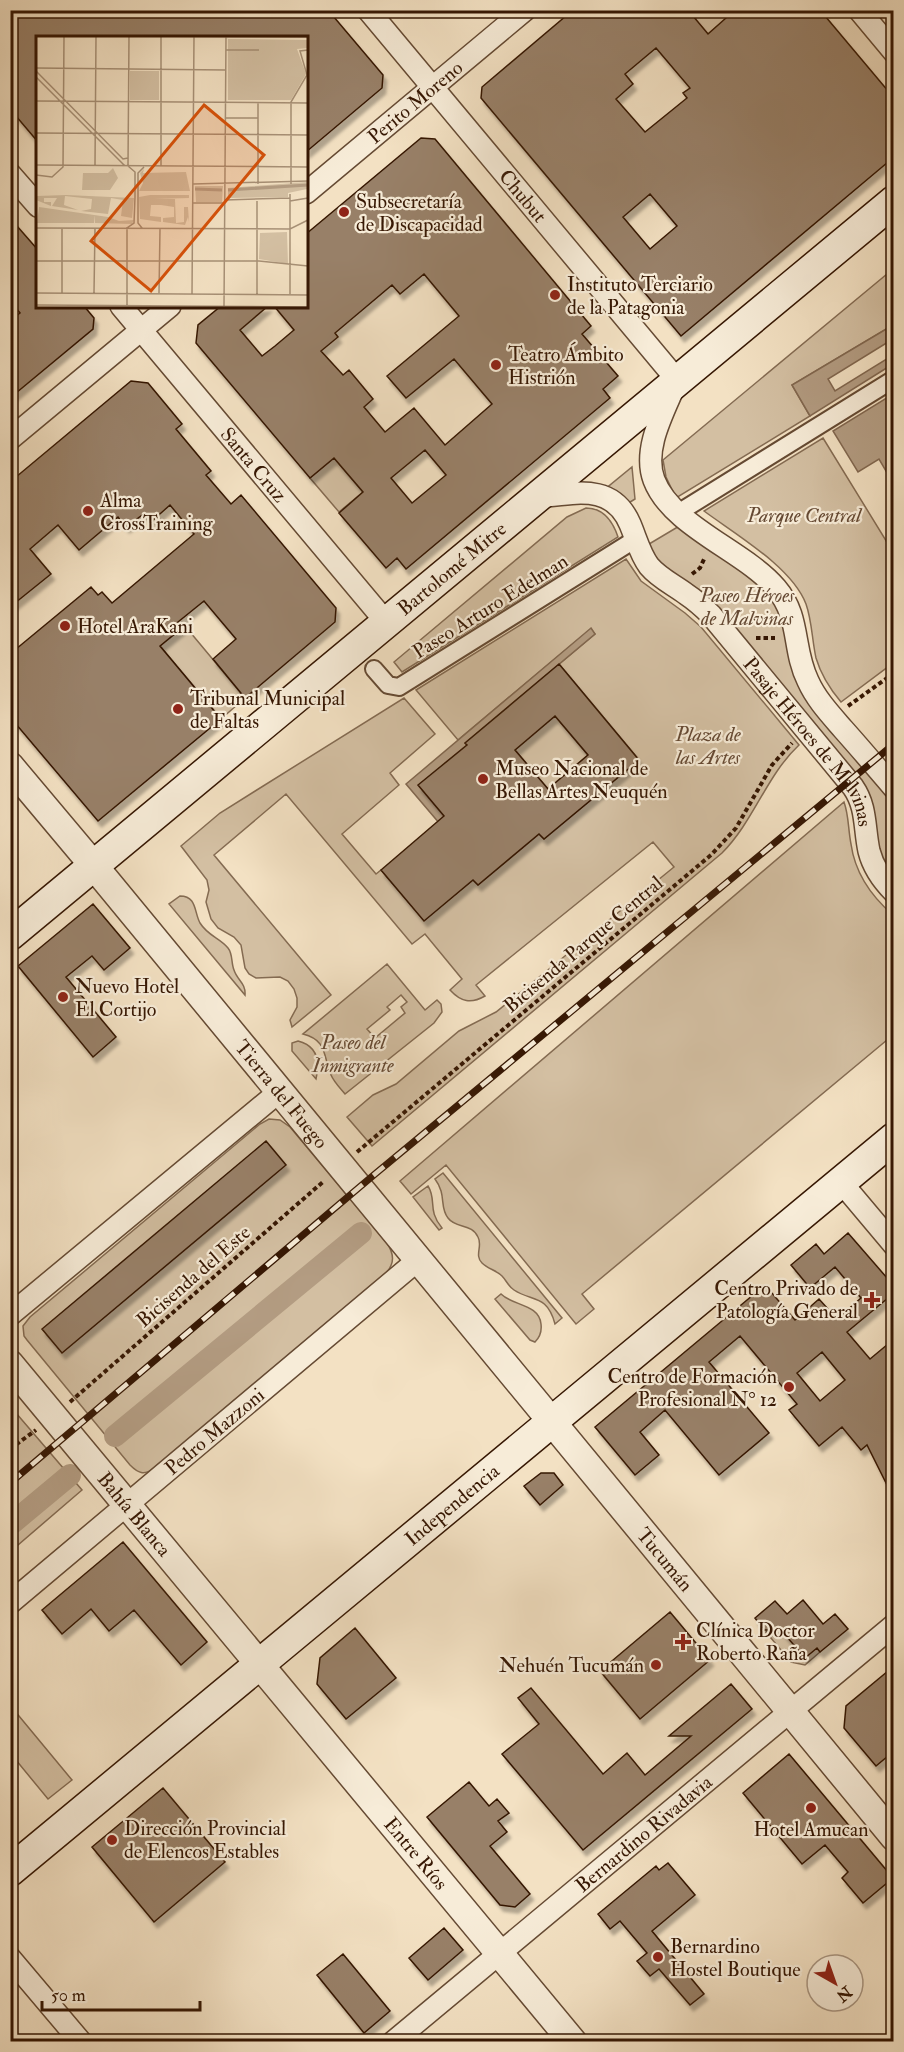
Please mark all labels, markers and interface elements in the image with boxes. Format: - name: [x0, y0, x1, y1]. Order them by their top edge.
- inset map: [36, 36, 308, 308]
- street label: Perito Moreno: [362, 55, 468, 149]
- street label: Chubut: [493, 164, 552, 228]
- place label: Subsecretaría de Discapacidad: [356, 189, 483, 238]
- marker: Subsecretaría de Discapacidad: [337, 205, 351, 219]
- place label: Instituto Terciario de la Patagonia: [567, 272, 713, 320]
- marker: Instituto Terciario de la Patagonia: [548, 288, 562, 302]
- place label: Teatro Ámbito Histrión: [508, 341, 624, 390]
- marker: Teatro Ámbito Histrión: [489, 358, 503, 372]
- street label: Santa Cruz: [215, 422, 292, 508]
- place label: Alma CrossTraining: [99, 488, 214, 536]
- park label: Parque Central: [746, 503, 863, 528]
- marker: Alma CrossTraining: [81, 504, 95, 518]
- street label: Bartolomé Mitre: [392, 516, 512, 621]
- street label: Paseo Arturo Edelman: [408, 549, 573, 664]
- park label: Paseo Héroes de Malvinas: [699, 583, 795, 631]
- place label: Hotel AraKani: [77, 614, 193, 639]
- marker: Hotel AraKani: [58, 619, 72, 633]
- street label: Pasaje Héroes de Malvinas: [738, 652, 877, 828]
- place label: Tribunal Municipal de Faltas: [190, 686, 345, 734]
- marker: Tribunal Municipal de Faltas: [171, 702, 185, 716]
- park label: Plaza de las Artes: [674, 722, 741, 770]
- place label: Museo Nacional de Bellas Artes Neuquén: [495, 756, 668, 804]
- marker: Museo Nacional de Bellas Artes Neuquén: [476, 772, 490, 786]
- street label: Bicisenda Parque Central: [499, 870, 668, 1018]
- place label: Nuevo Hotel El Cortijo: [75, 974, 179, 1022]
- marker: Nuevo Hotel El Cortijo: [56, 990, 70, 1004]
- park label: Paseo del Inmigrante: [311, 1030, 394, 1078]
- street label: Tierra del Fuego: [229, 1035, 334, 1154]
- street label: Bicisenda del Este: [131, 1220, 255, 1333]
- place label: Centro Privado de Patología General: [714, 1276, 858, 1324]
- marker: Centro Privado de Patología General: [863, 1291, 881, 1309]
- place label: Centro de Formación Profesional N° 12: [608, 1364, 777, 1412]
- marker: Centro de Formación Profesional N° 12: [782, 1380, 796, 1394]
- street label: Pedro Mazzoni: [160, 1383, 270, 1481]
- street label: Independencia: [400, 1458, 505, 1551]
- street label: Bahía Blanca: [92, 1467, 177, 1562]
- street label: Tucumán: [631, 1523, 699, 1597]
- place label: Clínica Doctor Roberto Raña: [696, 1618, 815, 1666]
- marker: Clínica Doctor Roberto Raña: [674, 1633, 692, 1651]
- place label: Nehuén Tucumán: [499, 1653, 644, 1678]
- marker: Nehuén Tucumán: [649, 1658, 663, 1672]
- street label: Bernardino Rivadavia: [570, 1769, 718, 1898]
- marker: Hotel Amucan: [804, 1801, 818, 1815]
- street label: Entre Ríos: [378, 1812, 453, 1895]
- place label: Dirección Provincial de Elencos Estables: [124, 1816, 286, 1864]
- place label: Hotel Amucan: [754, 1817, 868, 1842]
- marker: Dirección Provincial de Elencos Estables: [105, 1833, 119, 1847]
- place label: Bernardino Hostel Boutique: [670, 1934, 801, 1982]
- marker: Bernardino Hostel Boutique: [651, 1950, 665, 1964]
- north arrow: [805, 1953, 865, 2013]
- scale bar: [42, 1974, 200, 2012]
- text: N: [832, 1981, 857, 2006]
- text: 50 m: [51, 1984, 86, 2007]

